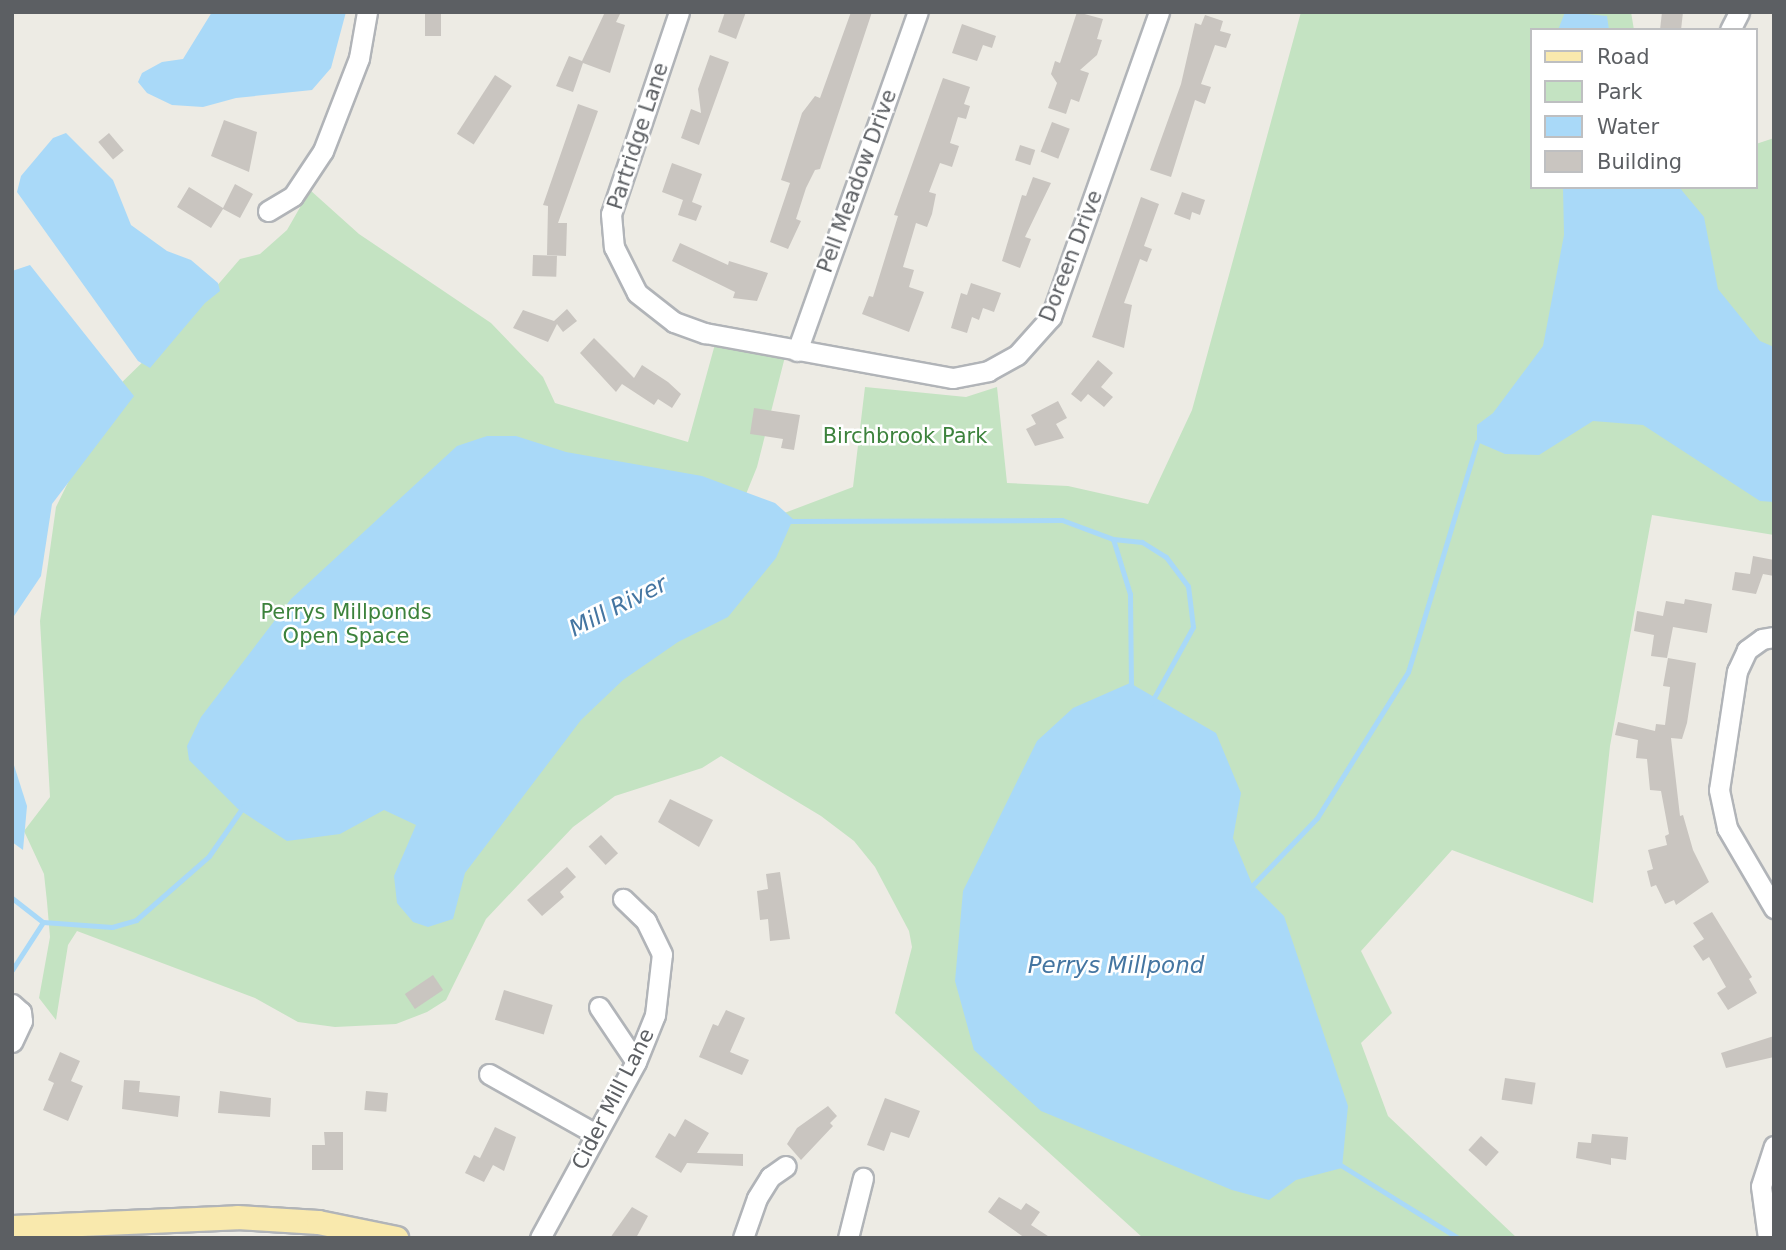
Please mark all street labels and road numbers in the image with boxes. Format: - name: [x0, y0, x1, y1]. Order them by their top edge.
- street label: Partridge Lane: [602, 59, 674, 213]
- street label: Pell Meadow Drive: [812, 86, 902, 276]
- street label: Doreen Drive: [1034, 187, 1108, 325]
- street label: Cider Mill Lane: [567, 1024, 659, 1174]

